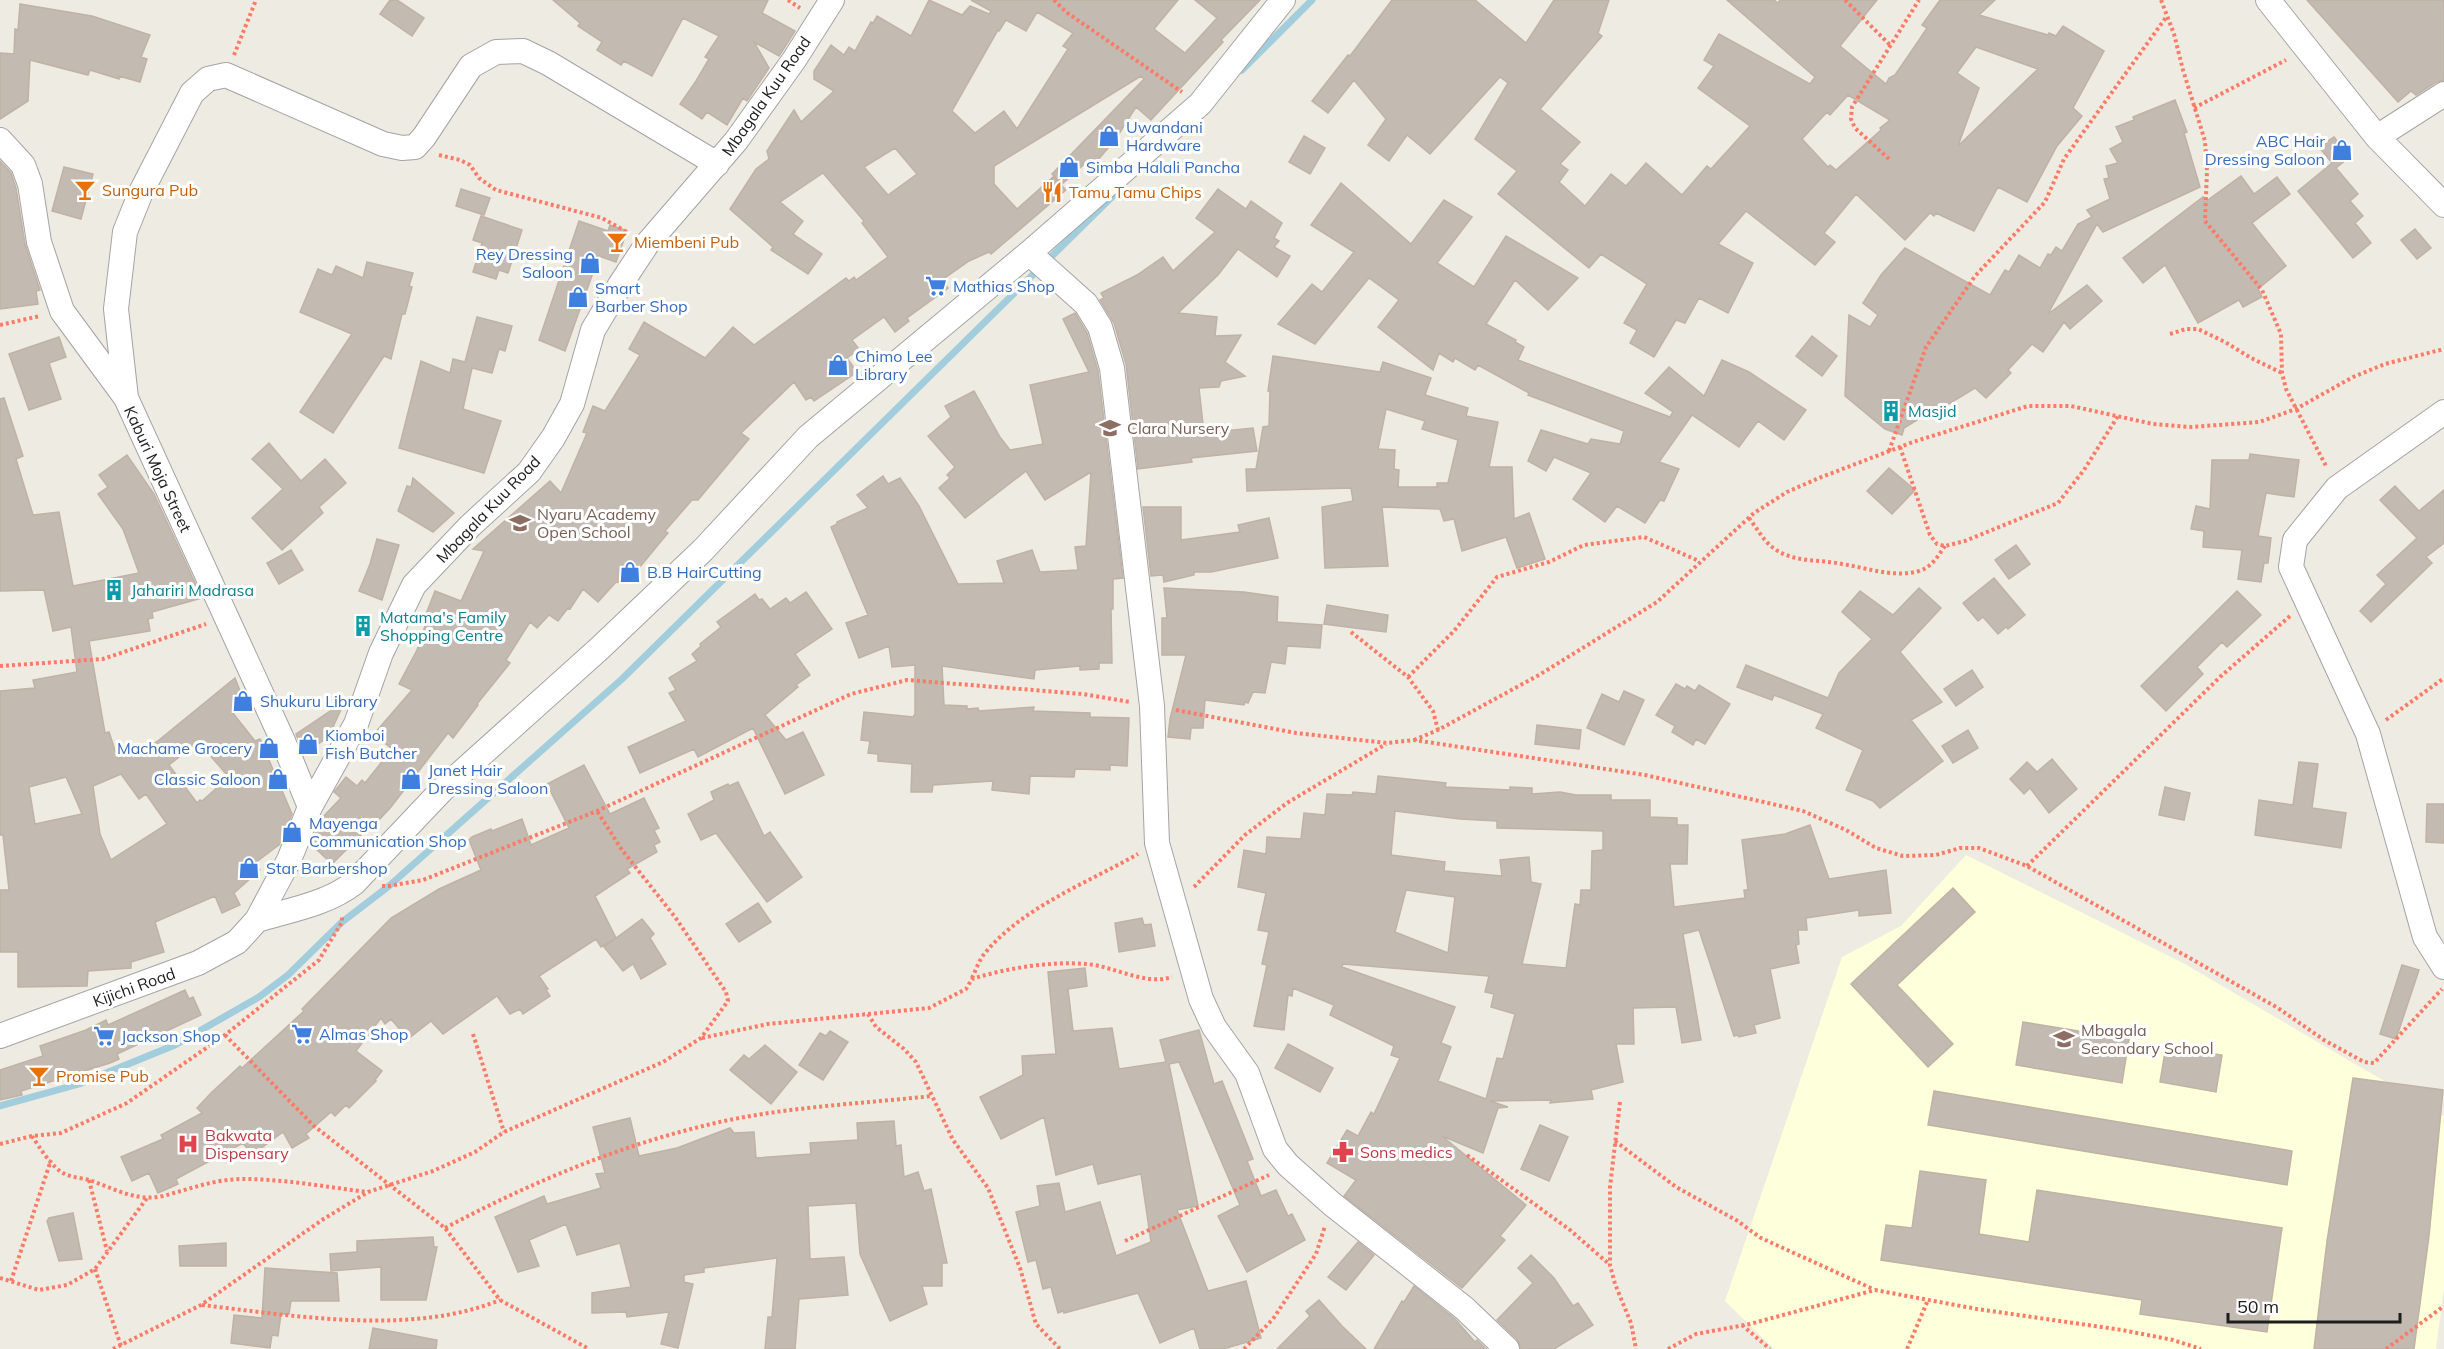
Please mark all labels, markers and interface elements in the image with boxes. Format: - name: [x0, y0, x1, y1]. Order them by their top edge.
- street label: Mbagala Kuu Road: [717, 32, 815, 160]
- place label: Uwandani Hardware: [1126, 117, 1203, 155]
- shop icon: Uwandani Hardware: [1097, 124, 1121, 148]
- place label: ABC Hair Dressing Saloon: [2205, 131, 2325, 169]
- shop icon: ABC Hair Dressing Saloon: [2330, 138, 2354, 162]
- shop icon: Simba Halali Pancha: [1057, 155, 1081, 179]
- place label: Simba Halali Pancha: [1086, 157, 1240, 177]
- bar icon: Sungura Pub: [73, 178, 97, 202]
- place label: Sungura Pub: [102, 180, 198, 200]
- restaurant icon: Tamu Tamu Chips: [1040, 180, 1064, 204]
- place label: Tamu Tamu Chips: [1069, 182, 1202, 202]
- bar icon: Miembeni Pub: [605, 230, 629, 254]
- place label: Miembeni Pub: [634, 232, 739, 252]
- place label: Rey Dressing Saloon: [476, 244, 573, 282]
- shop icon: Rey Dressing Saloon: [578, 251, 602, 275]
- supermarket icon: Mathias Shop: [924, 274, 948, 298]
- place label: Mathias Shop: [953, 276, 1055, 296]
- place label: Smart Barber Shop: [595, 278, 688, 316]
- shop icon: Smart Barber Shop: [566, 285, 590, 309]
- place label: Chimo Lee Library: [855, 346, 933, 384]
- shop icon: Chimo Lee Library: [826, 353, 850, 377]
- building icon: Masjid: [1879, 399, 1903, 423]
- place label: Masjid: [1908, 401, 1956, 421]
- street label: Kaburi Moja Street: [120, 403, 196, 536]
- school or university icon: Clara Nursery: [1098, 416, 1122, 440]
- place label: Clara Nursery: [1127, 418, 1230, 438]
- street label: Mbagala Kuu Road: [432, 451, 544, 567]
- place label: Nyaru Academy Open School: [537, 504, 657, 542]
- school or university icon: Nyaru Academy Open School: [508, 511, 532, 535]
- shop icon: B.B HairCutting: [618, 560, 642, 584]
- place label: B.B HairCutting: [647, 562, 762, 582]
- building icon: Jahariri Madrasa: [102, 578, 126, 602]
- place label: Jahariri Madrasa: [131, 580, 254, 600]
- place label: Matama's Family Shopping Centre: [380, 607, 507, 645]
- building icon: Matama's Family Shopping Centre: [351, 614, 375, 638]
- shop icon: Shukuru Library: [231, 689, 255, 713]
- place label: Shukuru Library: [260, 691, 378, 711]
- place label: Kiomboi Fish Butcher: [325, 725, 417, 763]
- shop icon: Kiomboi Fish Butcher: [296, 732, 320, 756]
- shop icon: Machame Grocery: [257, 736, 281, 760]
- place label: Machame Grocery: [117, 738, 252, 758]
- place label: Janet Hair Dressing Saloon: [428, 760, 548, 798]
- shop icon: Classic Saloon: [266, 767, 290, 791]
- shop icon: Janet Hair Dressing Saloon: [399, 767, 423, 791]
- place label: Classic Saloon: [154, 769, 261, 789]
- place label: Mayenga Communication Shop: [309, 813, 467, 851]
- shop icon: Mayenga Communication Shop: [280, 820, 304, 844]
- shop icon: Star Barbershop: [237, 856, 261, 880]
- place label: Star Barbershop: [266, 858, 388, 878]
- street label: Kijichi Road: [90, 963, 178, 1011]
- place label: Mbagala Secondary School: [2081, 1020, 2213, 1058]
- supermarket icon: Almas Shop: [290, 1022, 314, 1046]
- supermarket icon: Jackson Shop: [92, 1024, 116, 1048]
- place label: Almas Shop: [319, 1024, 408, 1044]
- place label: Jackson Shop: [121, 1026, 221, 1046]
- school or university icon: Mbagala Secondary School: [2052, 1027, 2076, 1051]
- bar icon: Promise Pub: [27, 1064, 51, 1088]
- place label: Promise Pub: [56, 1066, 149, 1086]
- place label: Bakwata Dispensary: [205, 1125, 289, 1163]
- hospital icon: Bakwata Dispensary: [176, 1132, 200, 1156]
- pharmacy icon: Sons medics: [1331, 1140, 1355, 1164]
- place label: Sons medics: [1360, 1142, 1453, 1162]
- scale bar: [2228, 1286, 2400, 1324]
- text: 50 m: [2237, 1295, 2279, 1318]

